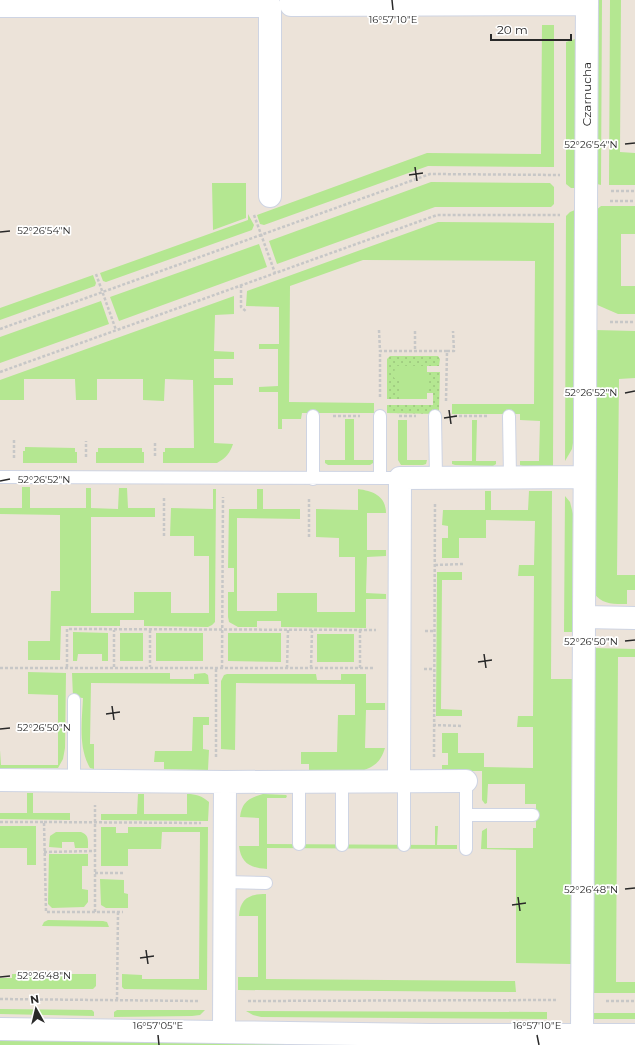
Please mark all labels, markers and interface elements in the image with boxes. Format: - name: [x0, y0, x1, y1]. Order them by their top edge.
- text: 16°57'10"E: [369, 13, 418, 26]
- scale bar: [491, 16, 571, 42]
- text: 20 m: [497, 22, 528, 37]
- street label: Czarnucha: [579, 62, 594, 126]
- text: 52°26'54"N: [564, 138, 618, 151]
- text: 52°26'54"N: [17, 224, 71, 237]
- text: 52°26'52"N: [565, 386, 617, 399]
- text: 52°26'52"N: [18, 473, 70, 486]
- text: 52°26'50"N: [564, 635, 618, 648]
- text: 52°26'50"N: [17, 721, 71, 734]
- text: 52°26'48"N: [564, 883, 618, 896]
- text: 52°26'48"N: [17, 969, 71, 982]
- north arrow: [16, 989, 56, 1029]
- text: N: [29, 992, 40, 1007]
- text: 16°57'05"E: [133, 1019, 183, 1032]
- text: 16°57'10"E: [513, 1019, 562, 1032]

